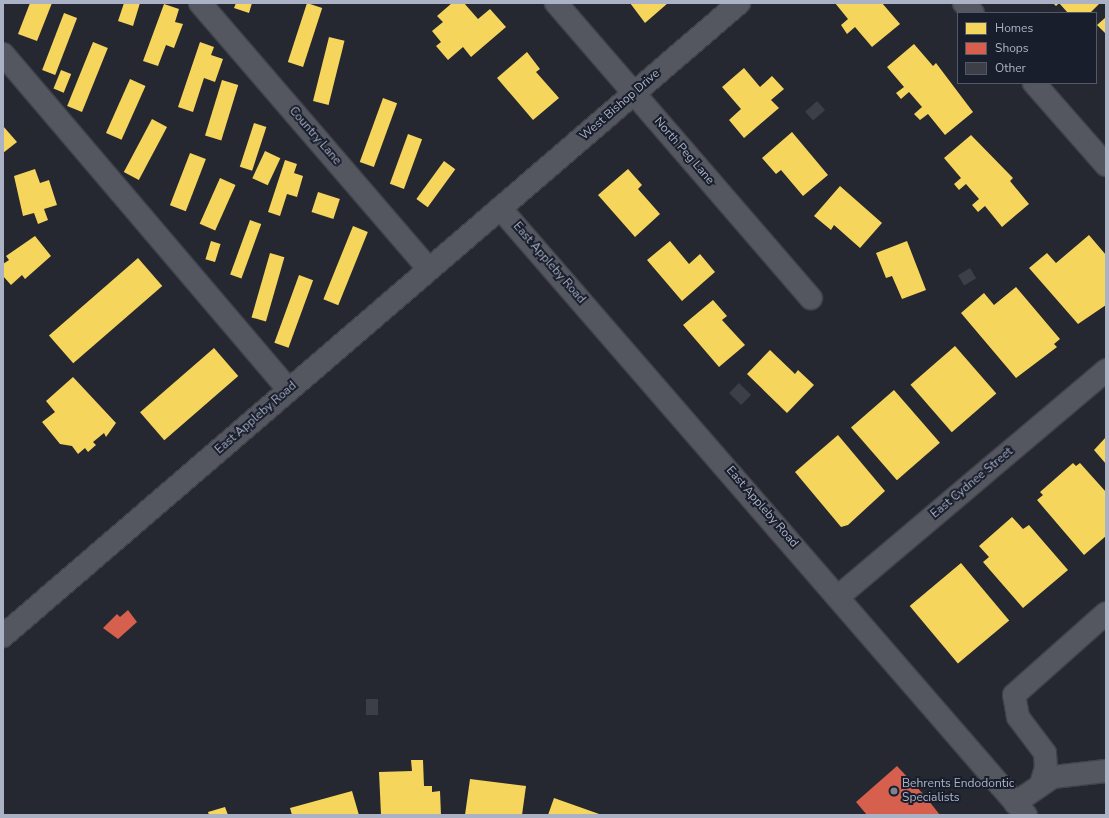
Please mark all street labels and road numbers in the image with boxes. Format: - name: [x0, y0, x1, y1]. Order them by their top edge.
- street label: West Bishop Drive: [577, 67, 663, 143]
- street label: Country Lane: [286, 104, 344, 168]
- street label: North Peg Lane: [651, 115, 717, 187]
- street label: East Appleby Road: [510, 219, 588, 307]
- street label: East Appleby Road: [212, 379, 300, 457]
- street label: East Cydnee Street: [928, 445, 1016, 521]
- street label: East Appleby Road: [723, 463, 801, 551]

